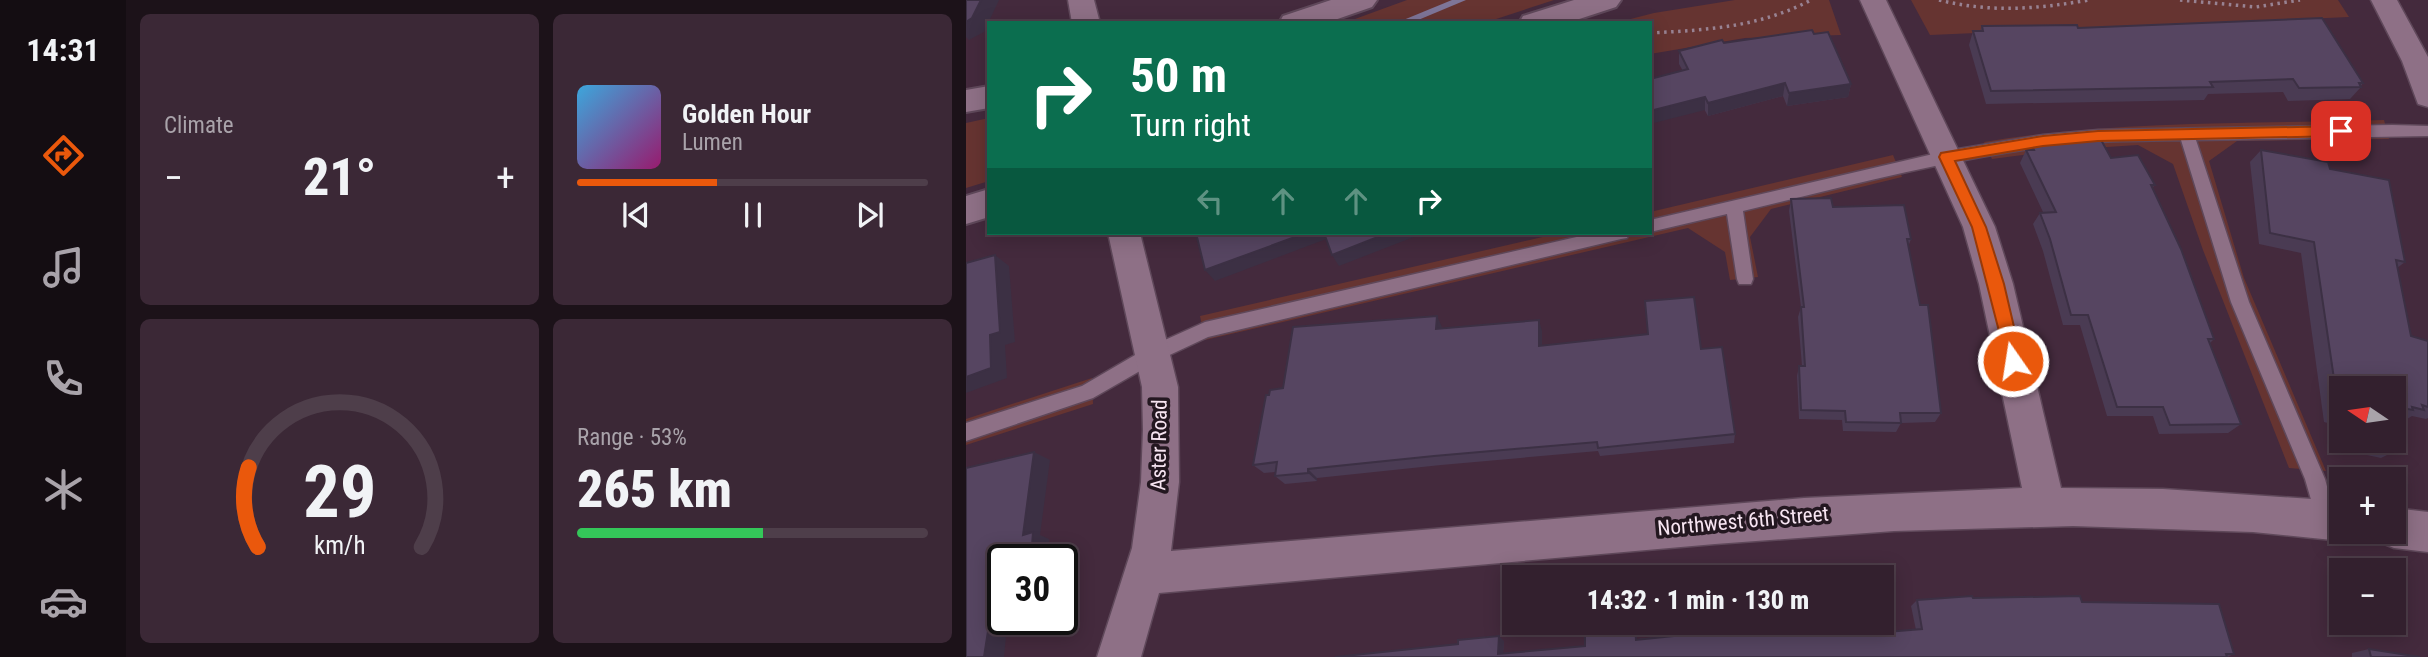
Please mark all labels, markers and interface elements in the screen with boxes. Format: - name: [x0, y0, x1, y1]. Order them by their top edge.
- text: 14:31: [26, 31, 100, 69]
- text: 50 m: [1130, 47, 1227, 104]
- icon: right: [1015, 49, 1106, 140]
- text: Golden Hour: [682, 99, 811, 129]
- pin: [2311, 101, 2371, 161]
- text: Turn right: [1130, 106, 1251, 144]
- text: Climate: [164, 112, 234, 139]
- icon: arrive: [2322, 112, 2360, 150]
- text: Lumen: [682, 129, 743, 156]
- icon: directions: [39, 131, 88, 180]
- text: 21°: [303, 147, 376, 208]
- text: −: [164, 156, 183, 200]
- text: +: [496, 156, 515, 200]
- icon: left: [1191, 182, 1229, 220]
- icon: ahead: [1264, 182, 1302, 220]
- icon: ahead: [1337, 182, 1375, 220]
- icon: right: [1410, 182, 1448, 220]
- icon: previous: [617, 196, 655, 234]
- icon: pause: [734, 196, 772, 234]
- icon: next: [851, 196, 889, 234]
- icon: music: [39, 243, 88, 292]
- position arrow: [1976, 324, 2050, 398]
- icon: phone: [39, 354, 88, 403]
- north arrow: [2329, 376, 2406, 453]
- map controls: [2329, 376, 2406, 635]
- street label: Aster Road: [1146, 399, 1172, 491]
- text: Range · 53%: [577, 424, 687, 451]
- text: 29: [303, 449, 376, 535]
- text: 265 km: [577, 459, 732, 520]
- icon: climate: [39, 465, 88, 514]
- button: +: [2329, 467, 2406, 544]
- street label: Northwest 6th Street: [1656, 502, 1830, 540]
- text: km/h: [314, 531, 365, 560]
- speed limit sign: 30: [987, 544, 1078, 635]
- button: −: [2329, 558, 2406, 635]
- icon: car: [39, 577, 88, 626]
- text: 14:32 · 1 min · 130 m: [1587, 585, 1809, 615]

